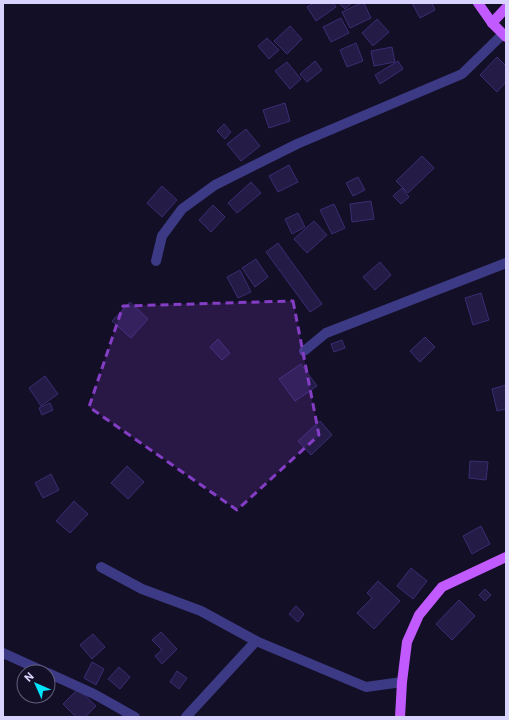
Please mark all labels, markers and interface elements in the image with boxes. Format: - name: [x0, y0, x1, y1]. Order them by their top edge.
- north arrow: [16, 664, 56, 704]
- text: N: [22, 670, 37, 685]

